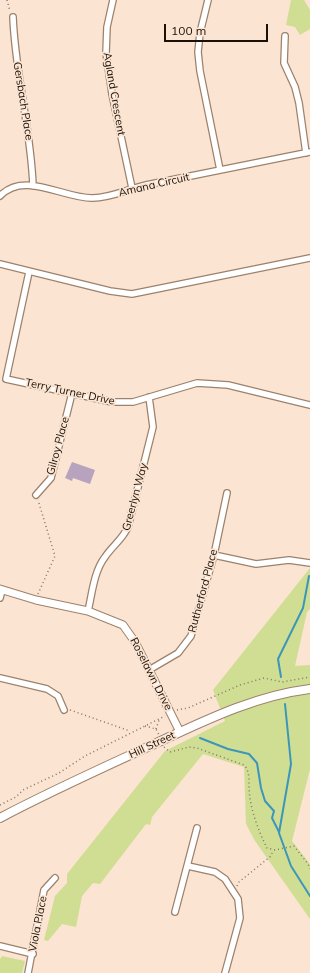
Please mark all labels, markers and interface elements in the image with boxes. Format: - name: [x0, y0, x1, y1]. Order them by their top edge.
- scale bar: [166, 16, 270, 42]
- text: 100 m: [171, 23, 206, 38]
- street label: Agland Crescent: [100, 51, 128, 137]
- street label: Gersbach Place: [10, 61, 36, 141]
- street label: Amana Circuit: [117, 170, 191, 200]
- street label: Terry Turner Drive: [24, 376, 116, 408]
- street label: Gilroy Place: [44, 415, 72, 477]
- street label: Greerlyn Way: [120, 462, 150, 532]
- street label: Rutherford Place: [186, 548, 220, 634]
- street label: Roselawn Drive: [127, 635, 175, 713]
- street label: Hill Street: [127, 729, 177, 761]
- street label: Viola Place: [26, 895, 50, 953]

